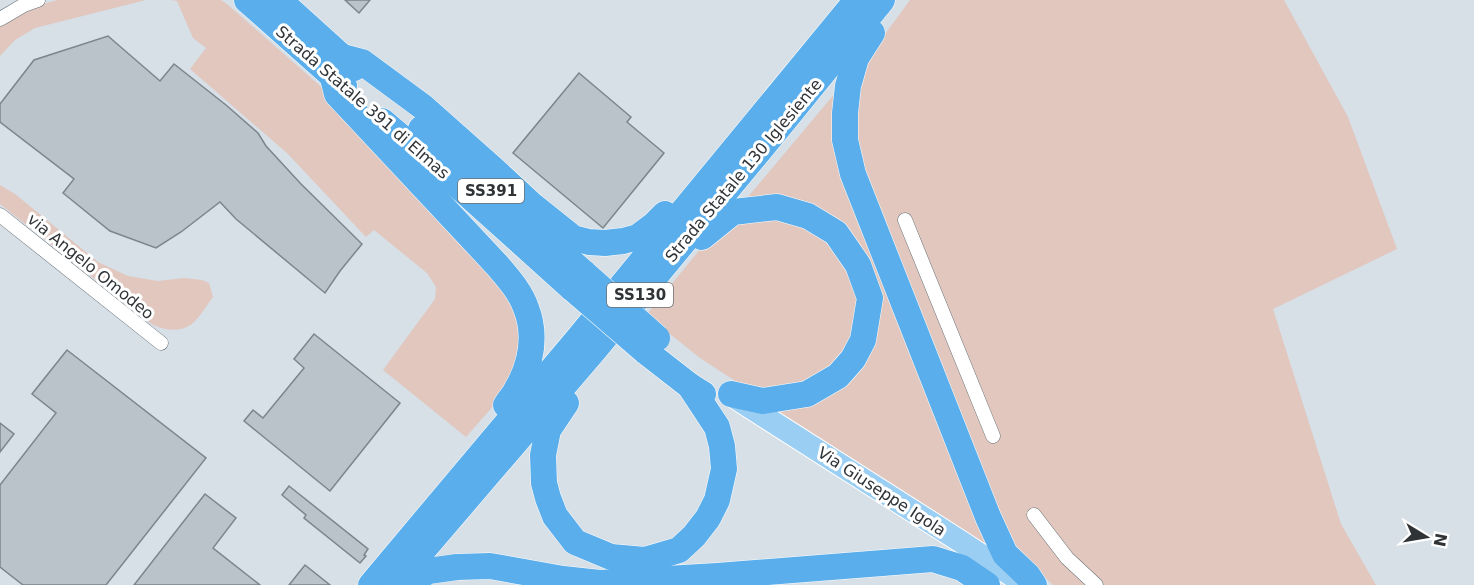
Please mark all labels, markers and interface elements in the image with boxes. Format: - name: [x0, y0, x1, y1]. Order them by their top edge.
- street label: Strada Statale 391 di Elmas: [272, 22, 453, 183]
- street label: Strada Statale 130 Iglesiente: [661, 75, 826, 266]
- road number: SS391: [458, 179, 524, 203]
- street label: via Angelo Omodeo: [24, 210, 158, 323]
- road number: SS130: [607, 283, 673, 307]
- street label: Via Giuseppe Igola: [814, 443, 949, 540]
- north arrow: [1396, 507, 1456, 567]
- text: N: [1430, 531, 1451, 548]

